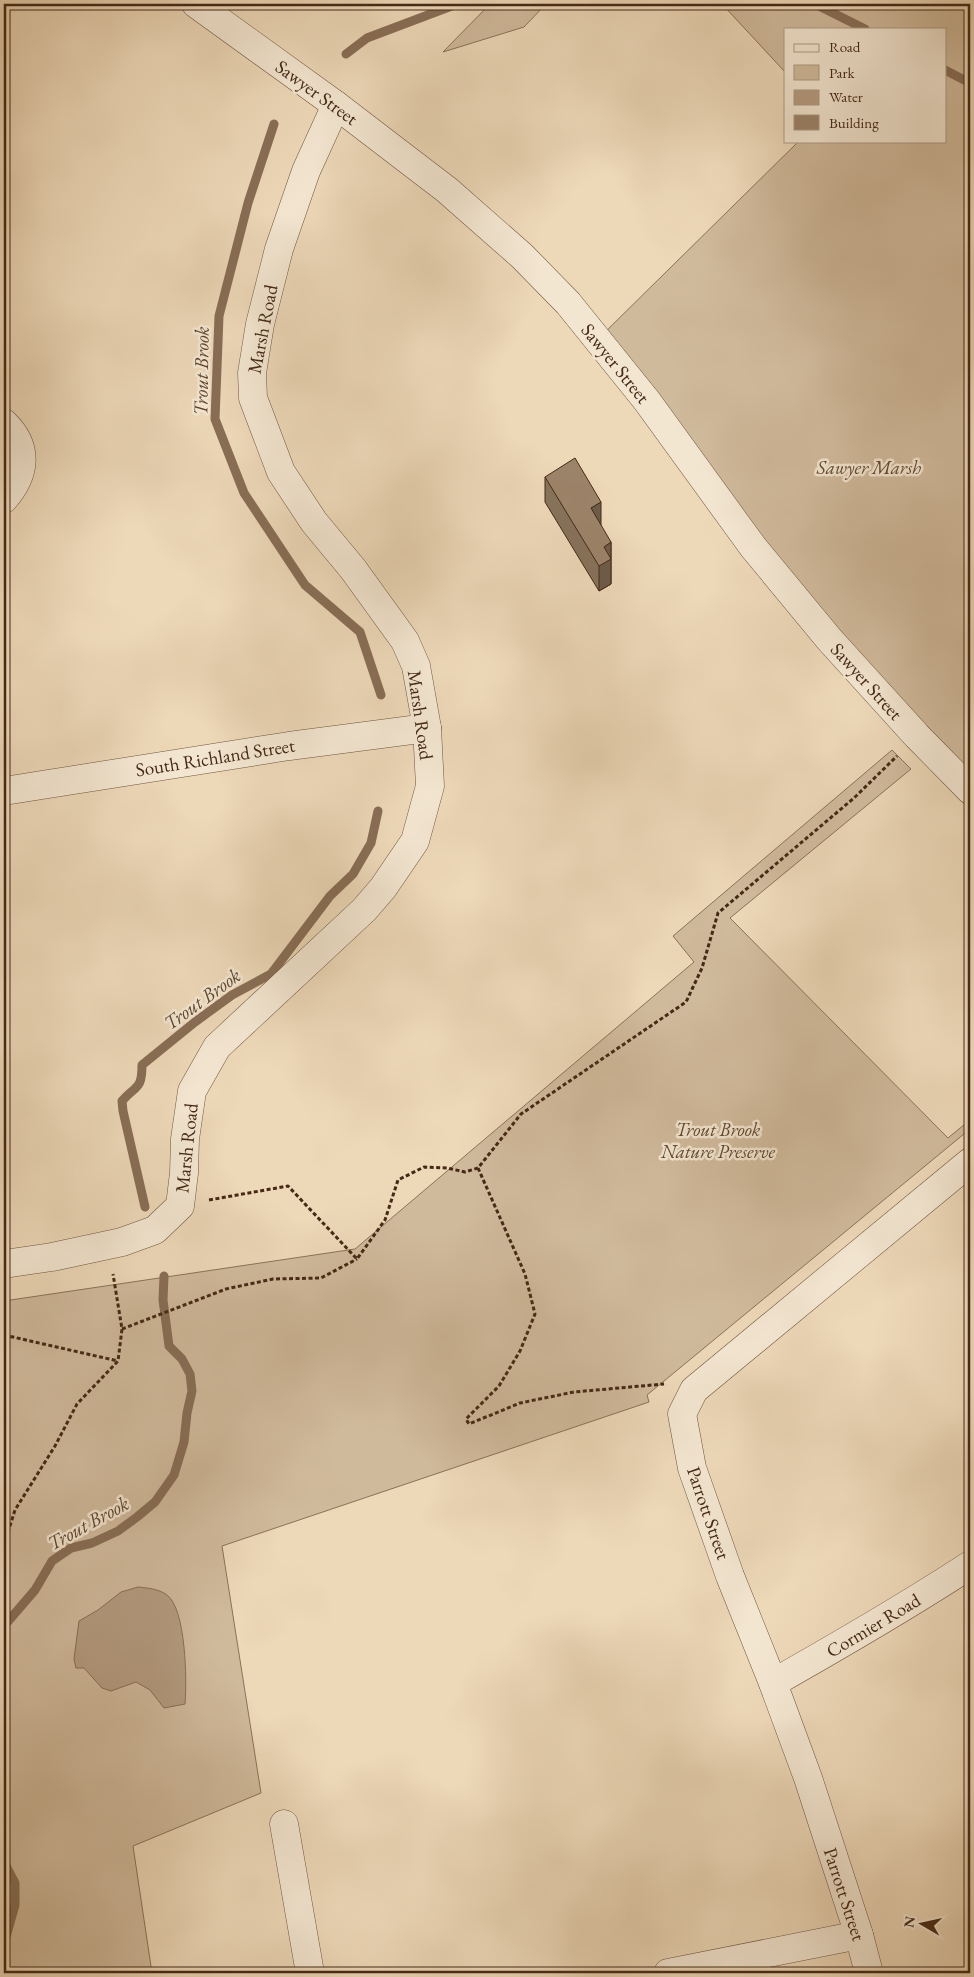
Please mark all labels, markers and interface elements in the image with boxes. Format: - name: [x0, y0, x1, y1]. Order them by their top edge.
- legend: [784, 28, 946, 142]
- text: Road: [829, 37, 861, 56]
- street label: Sawyer Street: [270, 54, 363, 131]
- text: Park: [829, 63, 856, 82]
- text: Water: [829, 87, 863, 106]
- text: Building: [829, 113, 879, 132]
- street label: Marsh Road: [242, 282, 283, 376]
- street label: Sawyer Street: [576, 318, 656, 409]
- water label: Trout Brook: [187, 326, 215, 416]
- park label: Sawyer Marsh: [816, 455, 921, 480]
- street label: Sawyer Street: [825, 637, 908, 725]
- street label: Marsh Road: [402, 669, 439, 762]
- street label: South Richland Street: [134, 733, 297, 782]
- water label: Trout Brook: [158, 962, 246, 1036]
- street label: Marsh Road: [169, 1102, 204, 1194]
- park label: Trout Brook Nature Preserve: [660, 1117, 776, 1164]
- street label: Parrott Street: [681, 1463, 736, 1563]
- water label: Trout Brook: [43, 1490, 133, 1556]
- street label: Cormier Road: [821, 1587, 925, 1663]
- street label: Parrott Street: [818, 1844, 871, 1944]
- north arrow: [896, 1900, 946, 1950]
- text: N: [899, 1914, 919, 1929]

